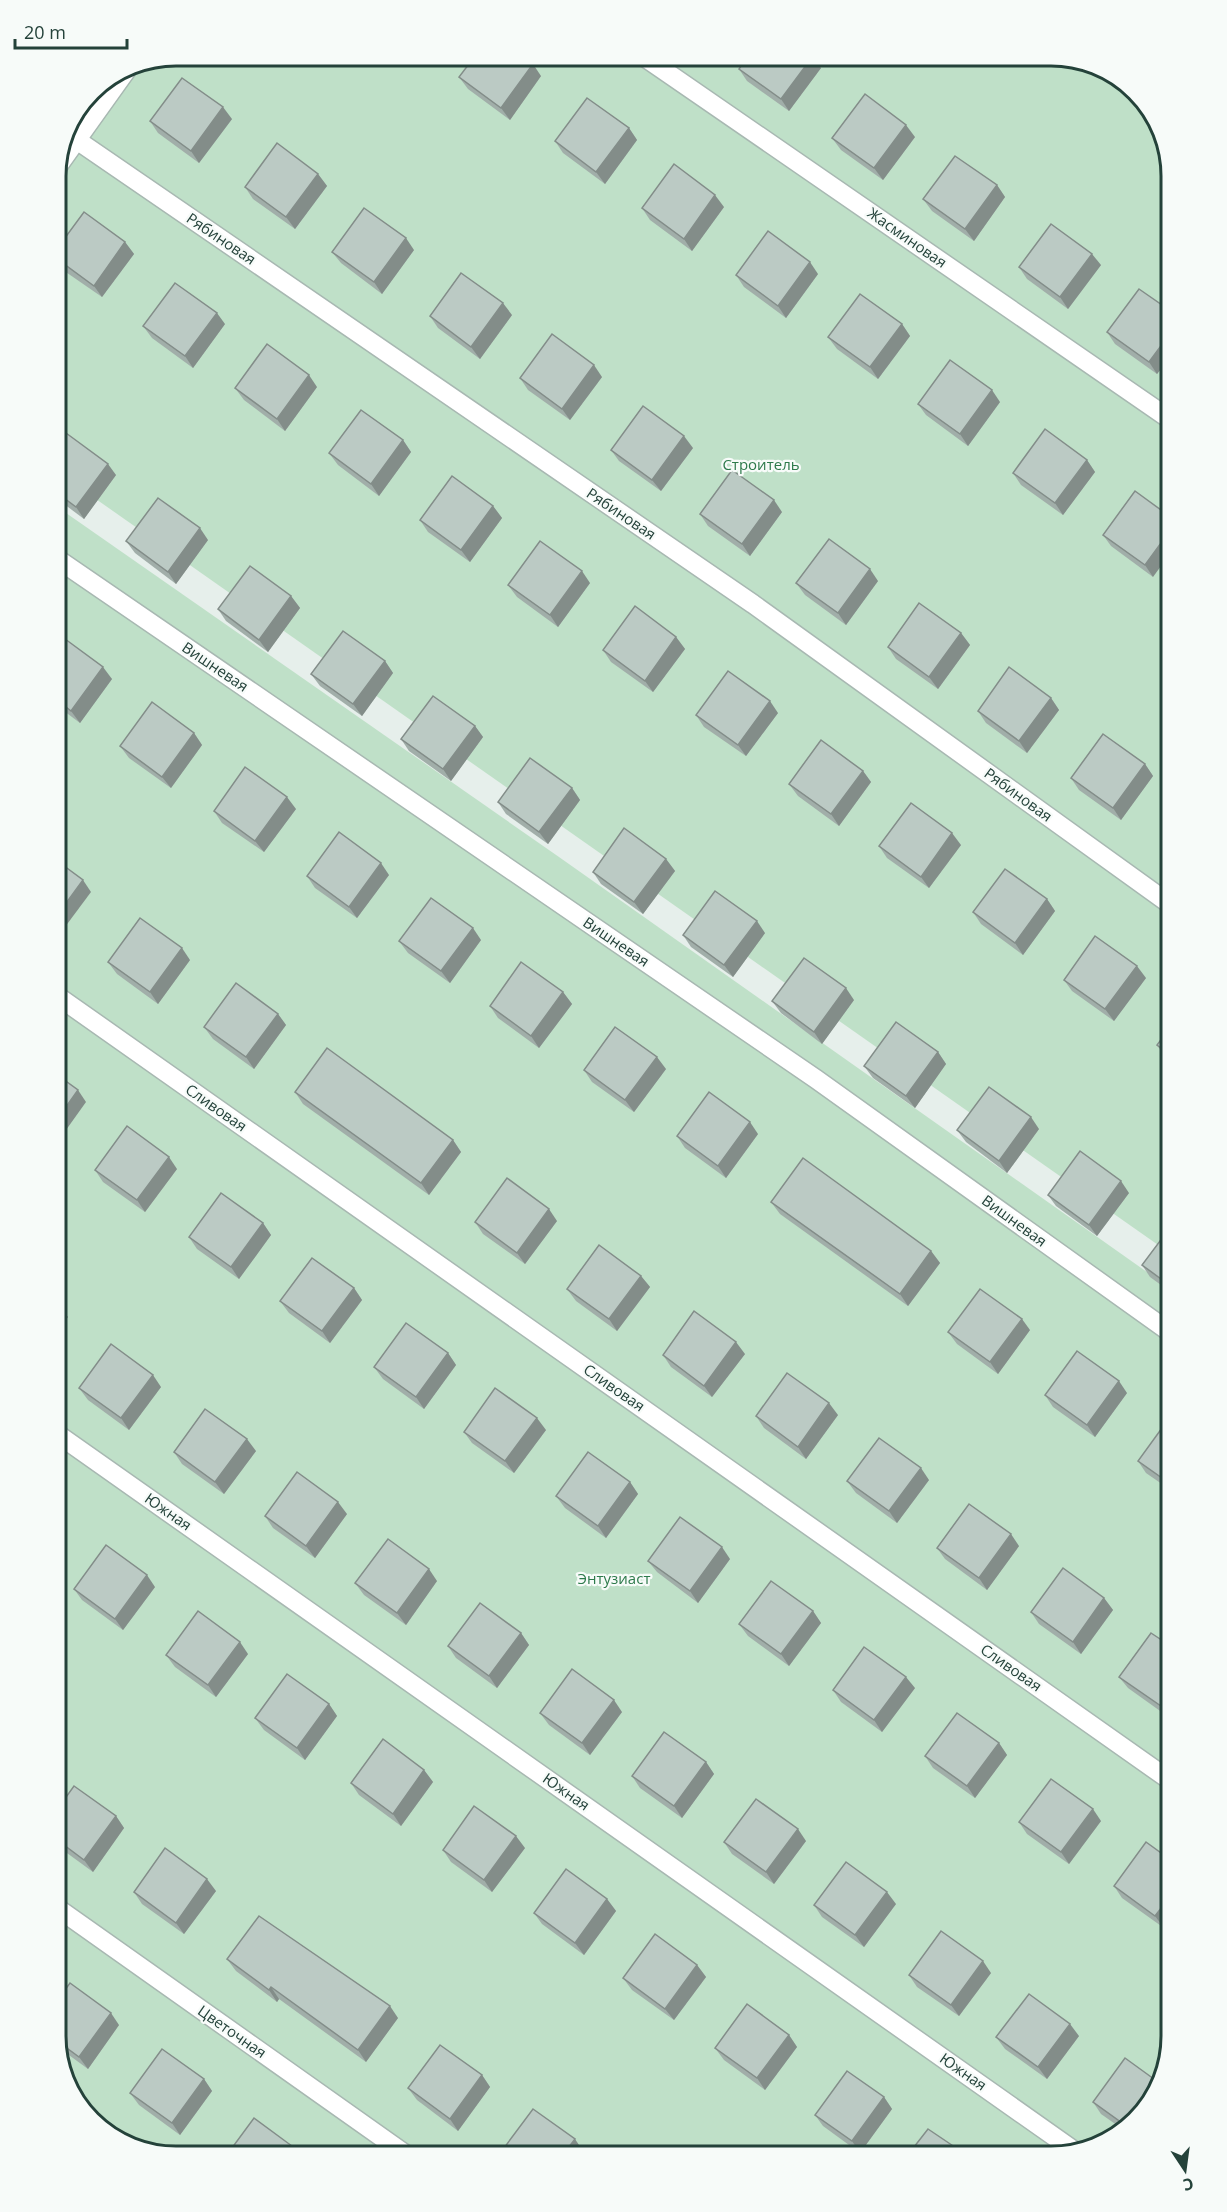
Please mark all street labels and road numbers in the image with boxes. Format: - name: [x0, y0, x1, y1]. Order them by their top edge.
- street label: Жасминовая: [864, 202, 951, 272]
- street label: Рябиновая: [183, 208, 260, 269]
- street label: Рябиновая: [583, 483, 660, 544]
- street label: Вишневая: [179, 637, 253, 696]
- street label: Рябиновая: [981, 763, 1057, 826]
- street label: Вишневая: [580, 912, 654, 971]
- street label: Сливовая: [182, 1079, 251, 1136]
- street label: Вишневая: [978, 1190, 1051, 1251]
- street label: Сливовая: [580, 1359, 649, 1416]
- street label: Южная: [141, 1488, 196, 1535]
- street label: Сливовая: [977, 1639, 1046, 1696]
- street label: Южная: [539, 1768, 594, 1815]
- street label: Цветочная: [194, 2000, 271, 2062]
- street label: Южная: [936, 2048, 991, 2095]

